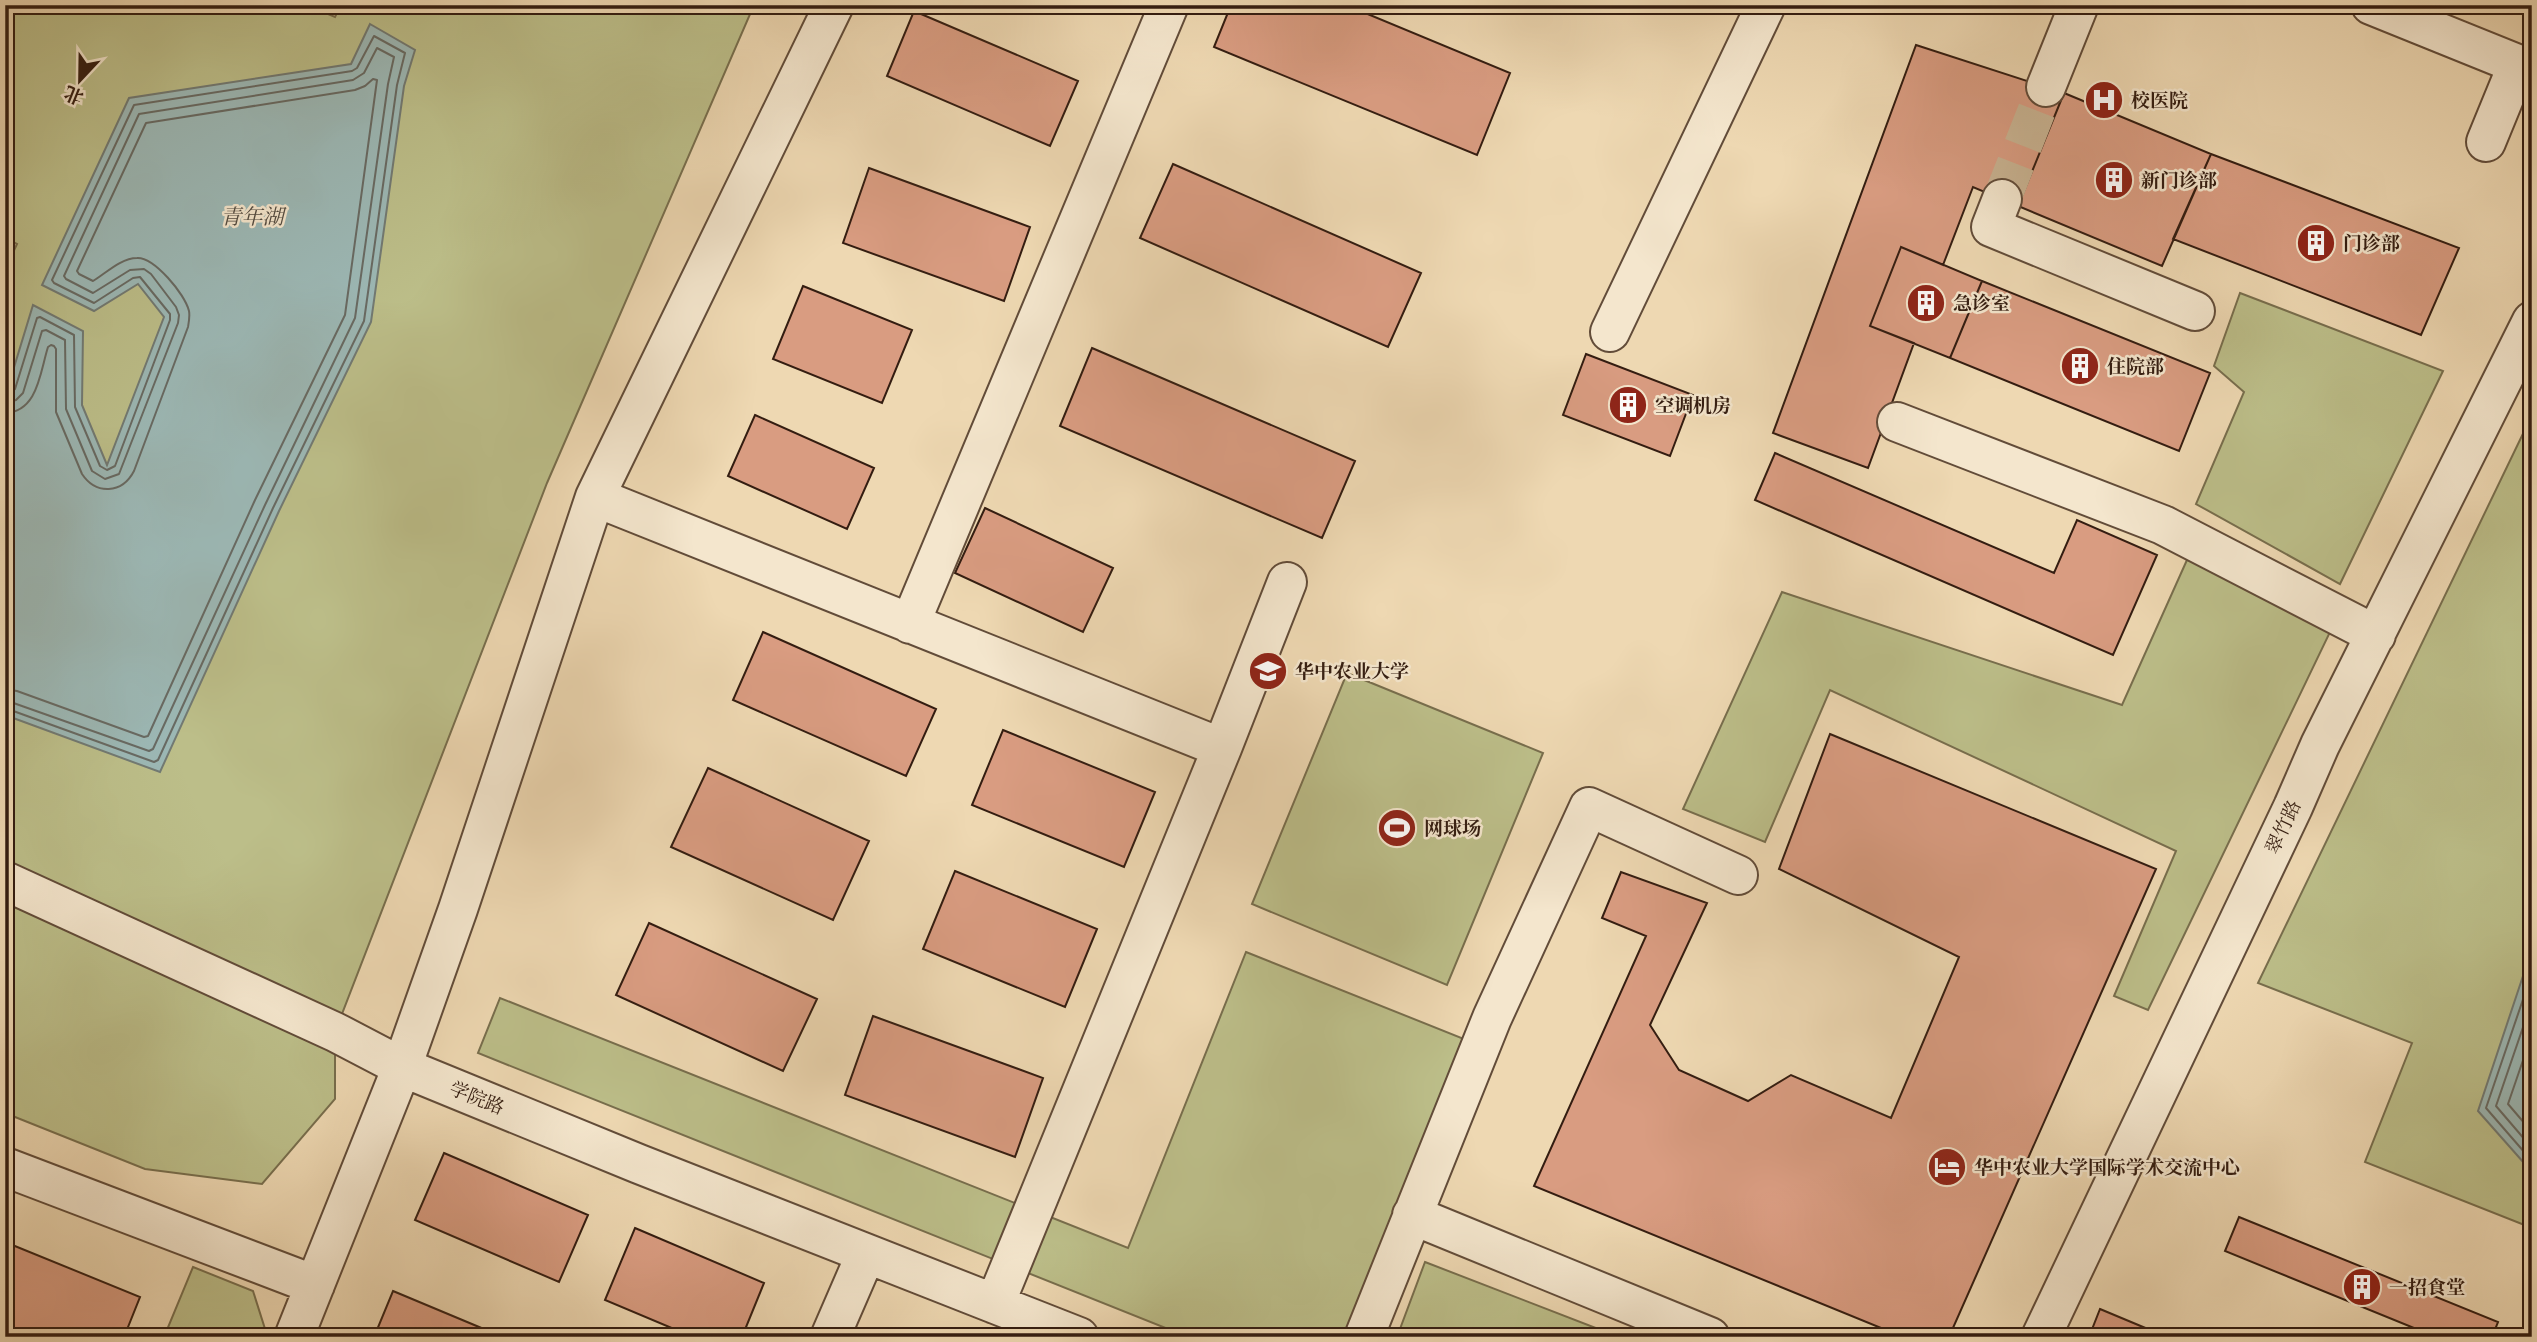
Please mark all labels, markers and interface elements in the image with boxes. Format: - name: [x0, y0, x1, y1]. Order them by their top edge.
- north arrow: [46, 46, 116, 116]
- hospital icon: 校医院: [2083, 79, 2125, 121]
- text: 北: [61, 81, 87, 110]
- place label: 校医院: [2131, 89, 2188, 112]
- building icon: 新门诊部: [2093, 159, 2135, 201]
- place label: 新门诊部: [2141, 169, 2217, 192]
- water label: 青年湖: [221, 204, 287, 229]
- building icon: 门诊部: [2295, 222, 2337, 264]
- place label: 门诊部: [2343, 232, 2400, 255]
- building icon: 急诊室: [1905, 282, 1947, 324]
- place label: 急诊室: [1953, 292, 2010, 315]
- building icon: 住院部: [2059, 345, 2101, 387]
- place label: 住院部: [2107, 355, 2164, 378]
- building icon: 空调机房: [1607, 384, 1649, 426]
- place label: 空调机房: [1655, 394, 1731, 417]
- school or university icon: 华中农业大学: [1247, 650, 1289, 692]
- place label: 华中农业大学: [1295, 660, 1409, 683]
- street label: 翠竹路: [2261, 796, 2305, 858]
- sports icon: 网球场: [1376, 807, 1418, 849]
- place label: 网球场: [1424, 817, 1481, 840]
- street label: 学院路: [446, 1077, 508, 1119]
- hotel icon: 华中农业大学国际学术交流中心: [1926, 1146, 1968, 1188]
- place label: 华中农业大学国际学术交流中心: [1974, 1156, 2240, 1179]
- building icon: 一招食堂: [2341, 1266, 2383, 1308]
- place label: 一招食堂: [2389, 1276, 2465, 1299]

